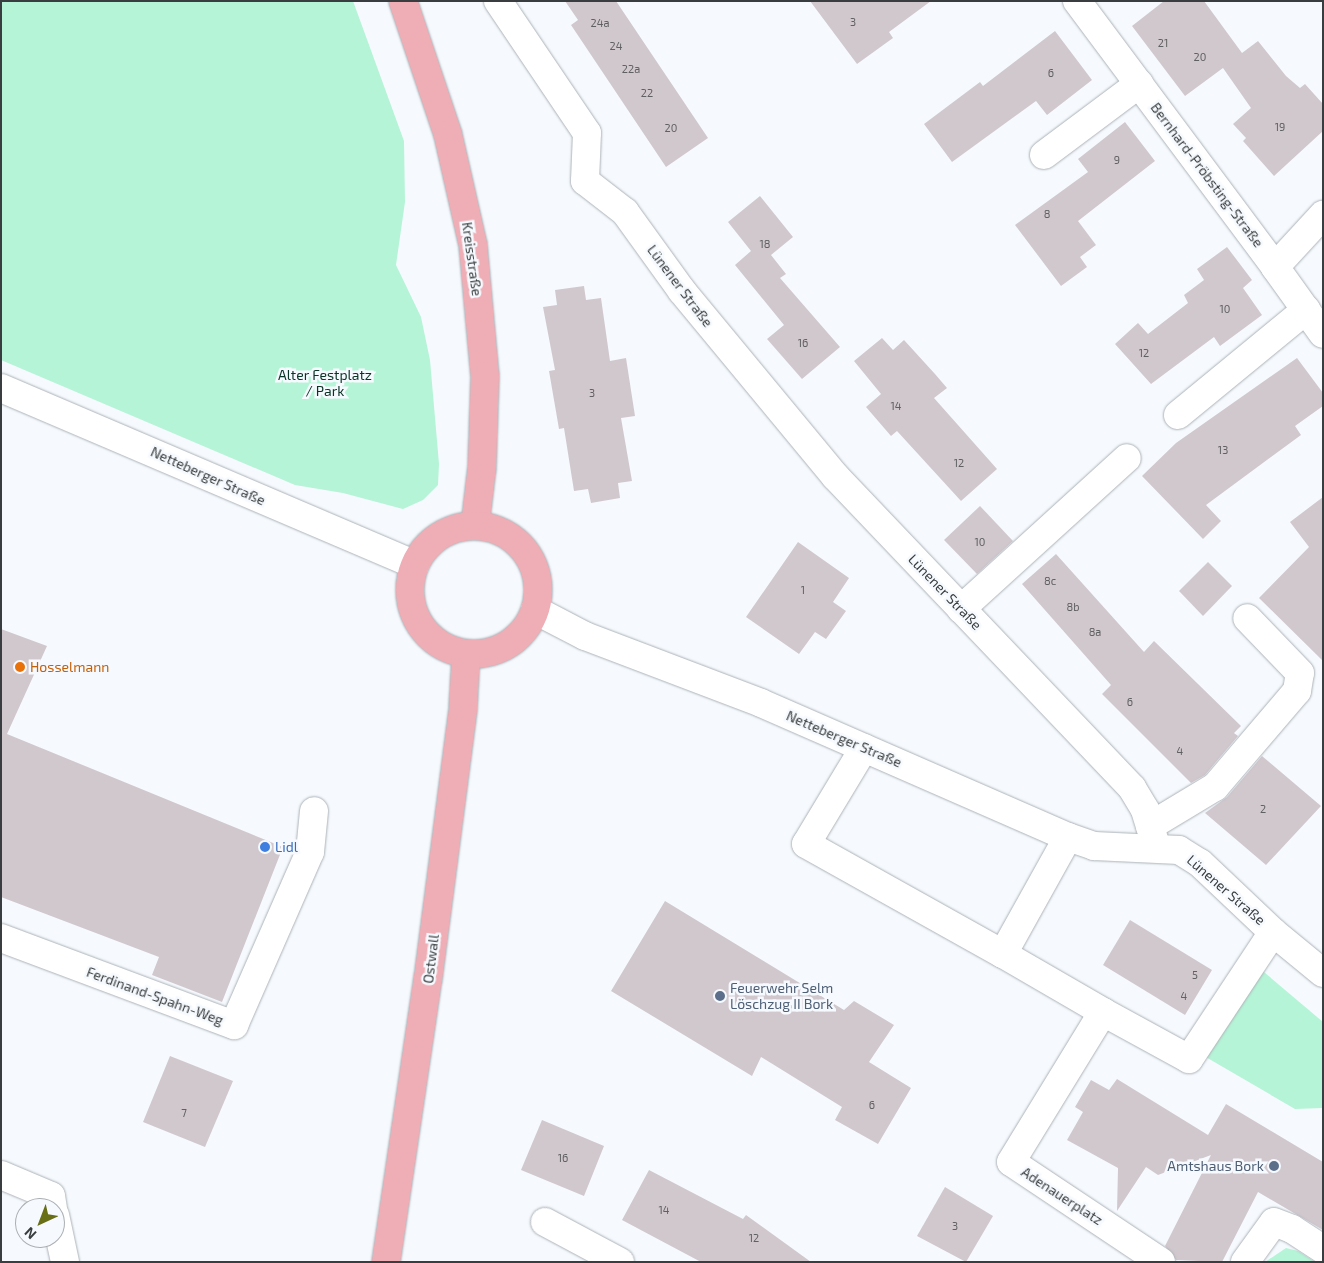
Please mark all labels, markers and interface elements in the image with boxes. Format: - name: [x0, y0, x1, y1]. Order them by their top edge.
- house number: 3: [850, 15, 856, 29]
- house number: 24a: [591, 16, 609, 30]
- house number: 21: [1158, 36, 1168, 50]
- house number: 24: [610, 39, 622, 53]
- house number: 20: [1194, 50, 1206, 64]
- house number: 22a: [622, 62, 640, 76]
- house number: 6: [1048, 66, 1054, 80]
- house number: 22: [641, 86, 653, 100]
- street label: Bernhard-Pröbsting-Straße: [1147, 99, 1267, 251]
- house number: 19: [1275, 120, 1285, 134]
- house number: 20: [665, 121, 677, 135]
- house number: 9: [1114, 153, 1120, 167]
- house number: 8: [1044, 207, 1050, 221]
- street label: Kreisstraße: [458, 221, 486, 297]
- house number: 18: [759, 237, 771, 251]
- street label: Lünener Straße: [644, 242, 716, 330]
- house number: 10: [1219, 302, 1231, 316]
- house number: 16: [798, 336, 808, 350]
- house number: 12: [1139, 346, 1149, 360]
- park label: Alter Festplatz / Park: [278, 367, 372, 400]
- house number: 3: [589, 386, 595, 400]
- house number: 14: [890, 399, 902, 413]
- street label: Netteberger Straße: [148, 443, 268, 509]
- house number: 13: [1218, 443, 1228, 457]
- house number: 12: [954, 456, 964, 470]
- house number: 10: [974, 535, 986, 549]
- street label: Lünener Straße: [905, 551, 985, 633]
- house number: 8c: [1044, 574, 1056, 588]
- house number: 1: [801, 583, 805, 597]
- house number: 8b: [1067, 600, 1079, 614]
- house number: 8a: [1089, 625, 1101, 639]
- place label: Hosselmann: [30, 659, 109, 675]
- marker: Hosselmann: [14, 661, 26, 673]
- house number: 6: [1127, 695, 1133, 709]
- street label: Netteberger Straße: [784, 707, 904, 771]
- house number: 4: [1177, 744, 1183, 758]
- house number: 2: [1260, 802, 1266, 816]
- place label: Lidl: [275, 839, 298, 855]
- marker: Lidl: [259, 841, 271, 853]
- street label: Lünener Straße: [1183, 851, 1269, 929]
- street label: Ostwall: [420, 934, 442, 984]
- street label: Ferdinand-Spahn-Weg: [84, 963, 226, 1029]
- house number: 5: [1192, 968, 1198, 982]
- place label: Feuerwehr Selm Löschzug II Bork: [730, 980, 834, 1012]
- house number: 4: [1181, 989, 1187, 1003]
- marker: Feuerwehr Selm Löschzug II Bork: [714, 990, 726, 1002]
- house number: 6: [869, 1098, 875, 1112]
- house number: 7: [181, 1106, 187, 1120]
- house number: 16: [558, 1151, 568, 1165]
- place label: Amtshaus Bork: [1167, 1158, 1264, 1174]
- marker: Amtshaus Bork: [1268, 1160, 1280, 1172]
- street label: Adenauerplatz: [1018, 1163, 1106, 1229]
- north arrow: [15, 1198, 65, 1248]
- house number: 14: [658, 1203, 670, 1217]
- house number: 3: [952, 1219, 958, 1233]
- text: N: [21, 1224, 40, 1243]
- house number: 12: [749, 1231, 759, 1245]

